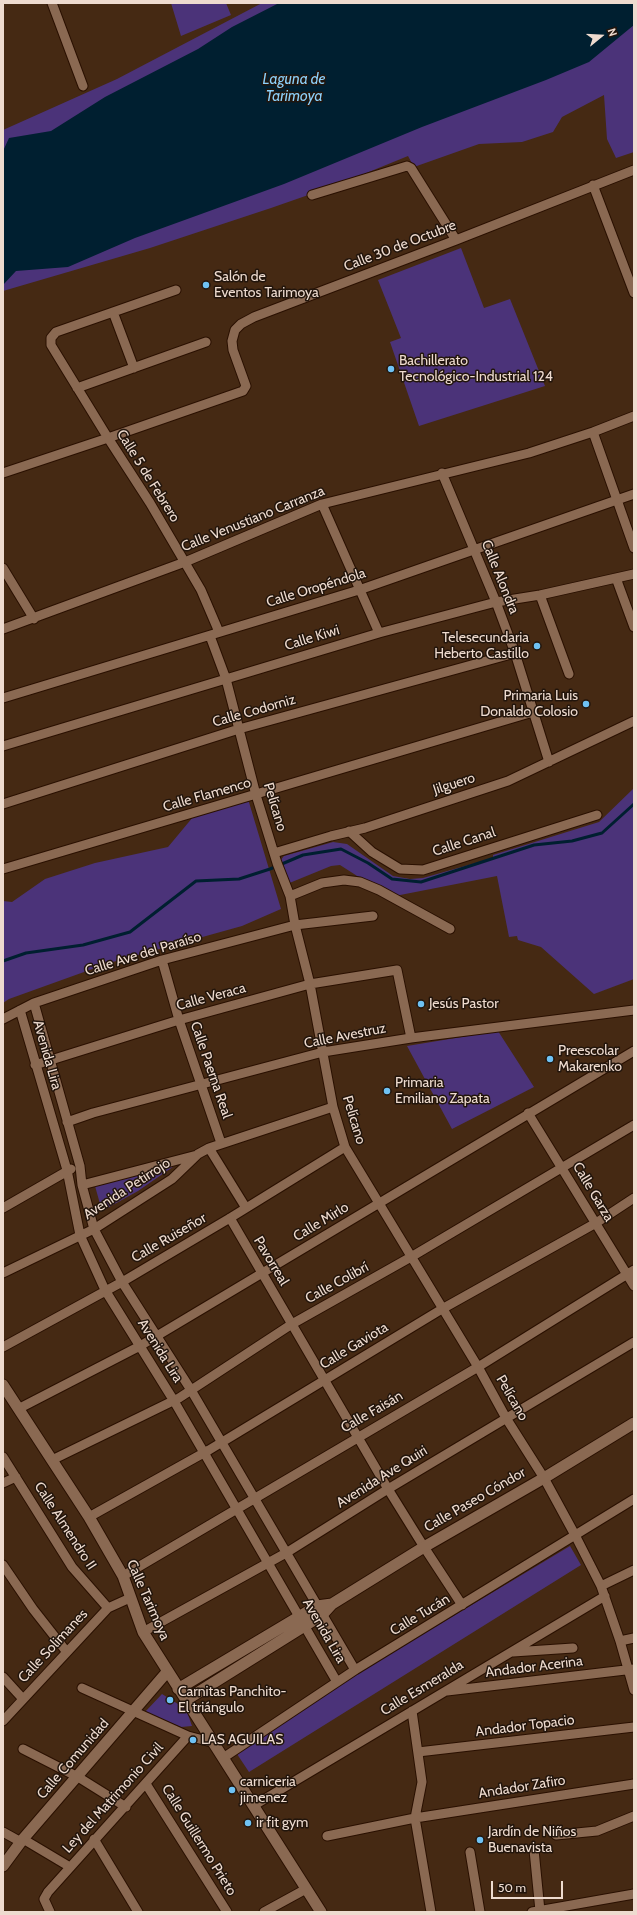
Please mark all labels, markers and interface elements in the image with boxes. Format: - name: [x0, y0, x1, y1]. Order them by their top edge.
- north arrow: [581, 16, 621, 56]
- text: N: [605, 26, 620, 38]
- water label: Laguna de Tarimoya: [263, 71, 325, 106]
- street label: Calle 30 de Octubre: [341, 217, 459, 275]
- place label: Salón de Eventos Tarimoya: [214, 269, 319, 302]
- marker: Salón de Eventos Tarimoya: [201, 280, 211, 290]
- place label: Bachillerato Tecnológico-Industrial 124: [399, 353, 553, 386]
- marker: Bachillerato Tecnológico-Industrial 124: [386, 364, 396, 374]
- street label: Calle 5 de Febrero: [113, 427, 183, 525]
- street label: Calle Venustiano Carranza: [179, 483, 327, 555]
- street label: Calle Alondra: [478, 538, 522, 616]
- street label: Calle Oropéndola: [264, 565, 368, 611]
- street label: Calle Kiwi: [283, 622, 341, 654]
- place label: Telesecundaria Heberto Castillo: [434, 630, 529, 662]
- marker: Telesecundaria Heberto Castillo: [532, 641, 542, 651]
- place label: Primaria Luis Donaldo Colosio: [480, 688, 578, 720]
- street label: Calle Codorniz: [211, 691, 297, 731]
- marker: Primaria Luis Donaldo Colosio: [581, 699, 591, 709]
- street label: Jilguero: [431, 769, 477, 799]
- street label: Calle Flamenco: [161, 774, 253, 816]
- street label: Pelícano: [260, 781, 290, 833]
- street label: Calle Canal: [430, 824, 498, 860]
- street label: Calle Ave del Paraíso: [83, 928, 203, 980]
- street label: Calle Veraca: [174, 980, 248, 1014]
- place label: Jesús Pastor: [429, 996, 499, 1012]
- marker: Jesús Pastor: [416, 999, 426, 1009]
- street label: Avenida Lira: [29, 1018, 65, 1092]
- street label: Calle Paerna Real: [187, 1019, 235, 1121]
- street label: Calle Avestruz: [303, 1020, 387, 1052]
- place label: Preescolar Makarenko: [558, 1043, 622, 1076]
- marker: Preescolar Makarenko: [545, 1054, 555, 1064]
- place label: Primaria Emiliano Zapata: [395, 1075, 490, 1108]
- marker: Primaria Emiliano Zapata: [382, 1086, 392, 1096]
- street label: Pelícano: [339, 1094, 369, 1146]
- street label: Avenida Petirrojo: [80, 1155, 174, 1223]
- street label: Calle Garza: [569, 1159, 617, 1225]
- street label: Calle Mirlo: [290, 1199, 352, 1245]
- street label: Calle Ruiseñor: [129, 1210, 209, 1266]
- street label: Pavorreal: [250, 1233, 292, 1289]
- street label: Calle Colibrí: [302, 1259, 372, 1307]
- street label: Avenida Lira: [134, 1316, 186, 1386]
- street label: Calle Gaviota: [317, 1319, 391, 1373]
- street label: Pelícano: [492, 1372, 532, 1424]
- street label: Calle Faisán: [338, 1388, 406, 1436]
- street label: Avenida Ave Quiri: [333, 1442, 431, 1512]
- street label: Calle Paseo Cóndor: [421, 1464, 529, 1536]
- street label: Calle Almendro II: [30, 1479, 100, 1573]
- street label: Calle Tarimoya: [123, 1557, 173, 1643]
- street label: Calle Tucán: [387, 1591, 453, 1639]
- street label: Avenida Lira: [299, 1596, 349, 1666]
- street label: Calle Solimanes: [15, 1606, 91, 1686]
- street label: Andador Acerina: [484, 1653, 584, 1681]
- street label: Calle Esmeralda: [377, 1657, 467, 1719]
- place label: Carnitas Panchito- El triángulo: [178, 1684, 287, 1716]
- marker: Carnitas Panchito- El triángulo: [165, 1695, 175, 1705]
- street label: Andador Topacio: [475, 1712, 575, 1740]
- street label: Calle Comunidad: [34, 1715, 112, 1803]
- place label: LAS AGUILAS: [201, 1732, 283, 1748]
- marker: LAS AGUILAS: [188, 1735, 198, 1745]
- street label: Ley del Matrimonio Civil: [59, 1739, 167, 1857]
- street label: Andador Zafiro: [477, 1772, 567, 1802]
- place label: carniceria jimenez: [240, 1774, 296, 1806]
- street label: Calle Guillermo Prieto: [158, 1781, 240, 1899]
- marker: carniceria jimenez: [227, 1785, 237, 1795]
- place label: ir fit gym: [256, 1815, 308, 1831]
- marker: ir fit gym: [243, 1818, 253, 1828]
- place label: Jardín de Niños Buenavista: [488, 1824, 576, 1856]
- marker: Jardín de Niños Buenavista: [475, 1835, 485, 1845]
- scale bar: [493, 1873, 565, 1899]
- text: 50 m: [498, 1880, 526, 1895]

